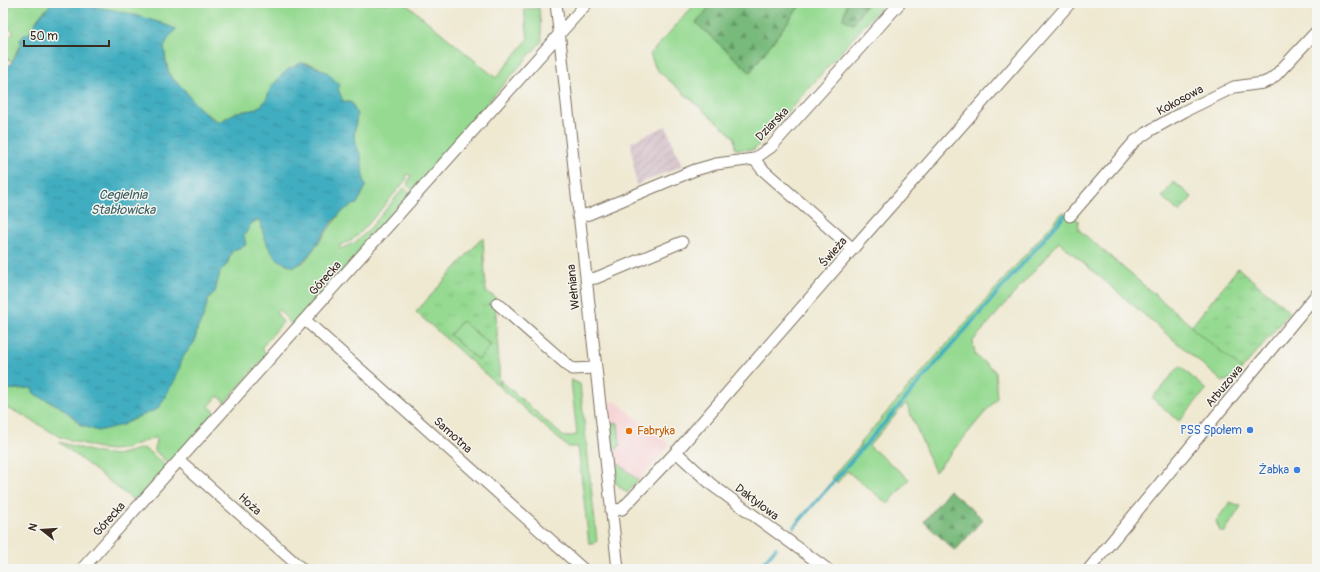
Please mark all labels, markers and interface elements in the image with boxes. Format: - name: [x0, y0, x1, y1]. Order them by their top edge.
- scale bar: [24, 22, 109, 48]
- text: 50 m: [30, 29, 58, 44]
- street label: Kokosowa: [1154, 82, 1206, 119]
- street label: Dziarska: [752, 104, 793, 145]
- water label: Cegielnia Stabłowicka: [91, 187, 156, 218]
- street label: Świeża: [815, 233, 851, 270]
- street label: Górecka: [306, 258, 345, 299]
- street label: Wełniana: [564, 263, 583, 310]
- street label: Arbuzowa: [1202, 362, 1247, 410]
- street label: Samotna: [430, 414, 475, 457]
- place label: PSS Społem: [1180, 423, 1242, 438]
- place label: Fabryka: [637, 424, 675, 439]
- marker: PSS Społem: [1245, 425, 1255, 435]
- marker: Fabryka: [624, 426, 634, 436]
- place label: Żabka: [1258, 462, 1289, 478]
- marker: Żabka: [1292, 465, 1302, 475]
- street label: Daktylowa: [732, 481, 782, 524]
- street label: Hoża: [235, 490, 265, 519]
- street label: Górecka: [90, 499, 129, 540]
- north arrow: [22, 510, 62, 550]
- text: N: [26, 521, 40, 533]

